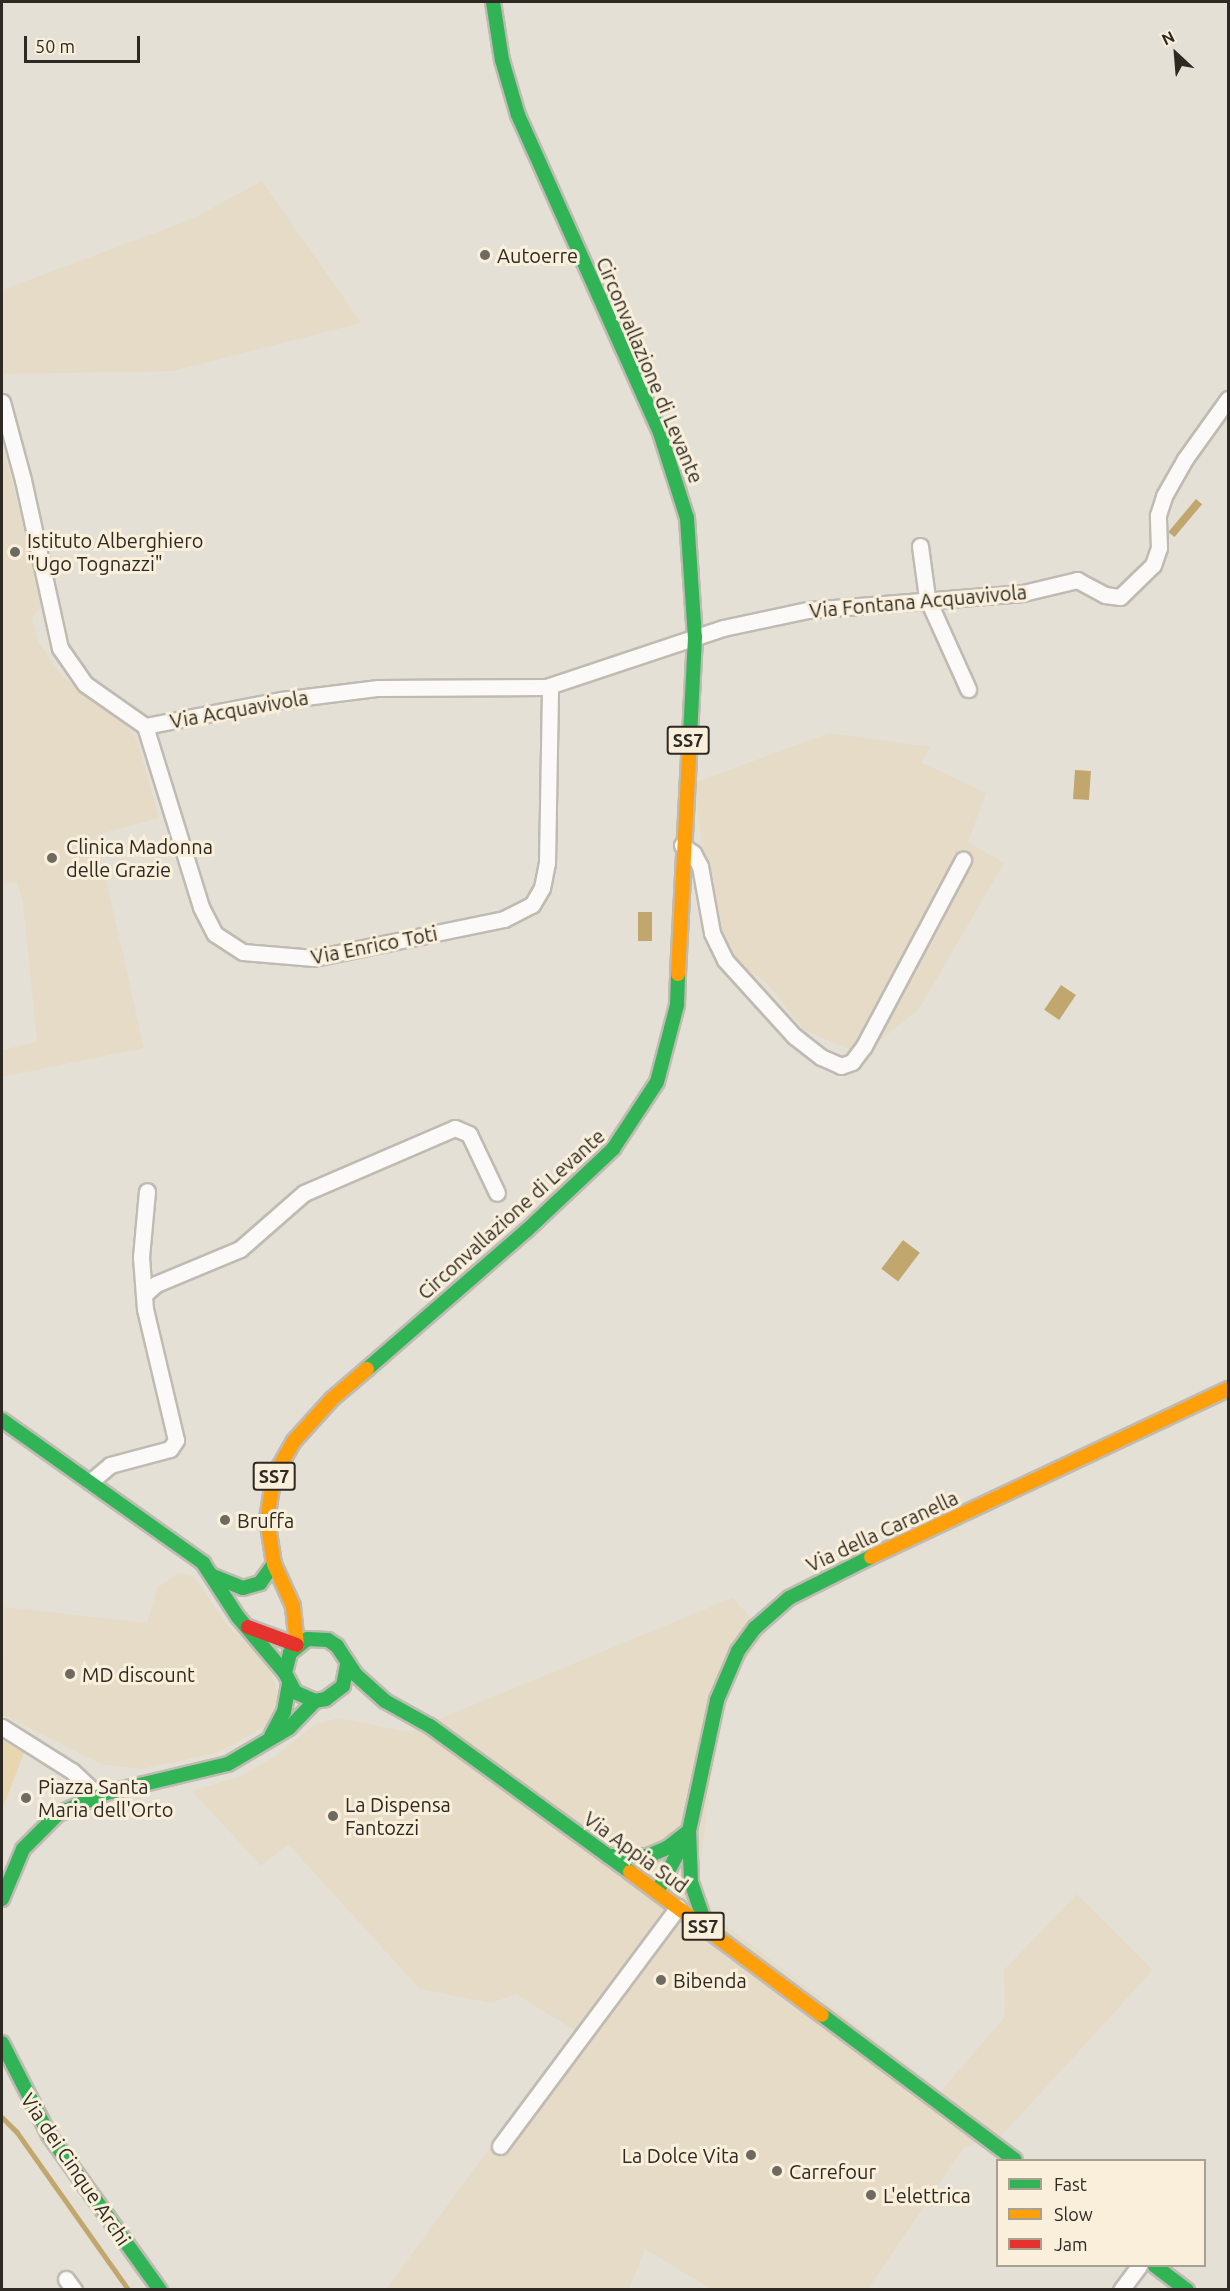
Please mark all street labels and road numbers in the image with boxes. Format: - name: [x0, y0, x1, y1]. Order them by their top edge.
- street label: Circonvallazione di Levante: [591, 253, 709, 487]
- street label: Via Fontana Acquavivola: [808, 580, 1028, 622]
- street label: Via Acquavivola: [168, 685, 310, 733]
- road number: SS7: [666, 725, 710, 755]
- street label: Via Enrico Toti: [309, 921, 439, 969]
- street label: Circonvallazione di Levante: [413, 1124, 609, 1304]
- road number: SS7: [252, 1461, 296, 1491]
- street label: Via della Caranella: [802, 1485, 962, 1577]
- street label: Via Appia Sud: [579, 1806, 693, 1898]
- road number: SS7: [680, 1911, 726, 1941]
- street label: Via dei Cinque Archi: [16, 2088, 136, 2250]

